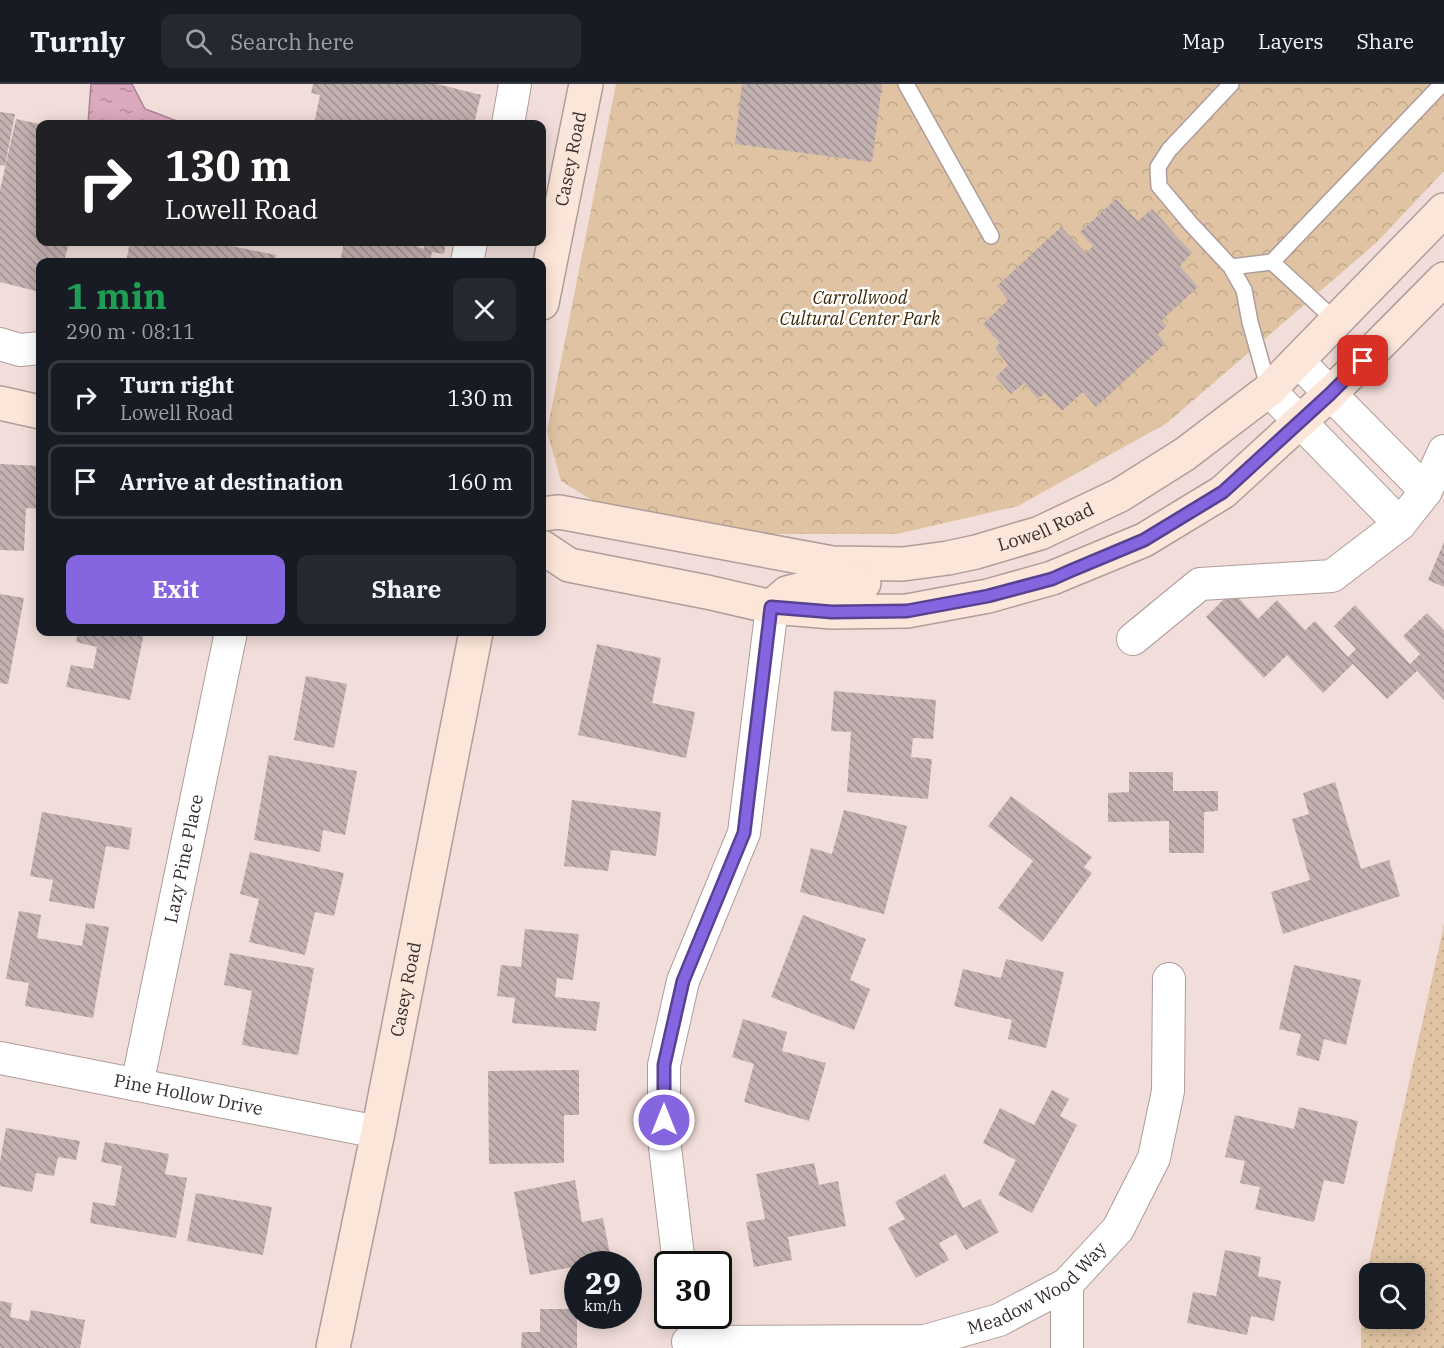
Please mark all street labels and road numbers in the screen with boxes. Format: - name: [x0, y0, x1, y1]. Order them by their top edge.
- street label: Casey Road: [550, 109, 591, 208]
- street label: Lowell Road: [995, 497, 1098, 556]
- street label: Lazy Pine Place: [159, 792, 208, 925]
- street label: Casey Road: [385, 940, 426, 1039]
- street label: Pine Hollow Drive: [112, 1069, 265, 1120]
- street label: Meadow Wood Way: [965, 1236, 1112, 1339]

